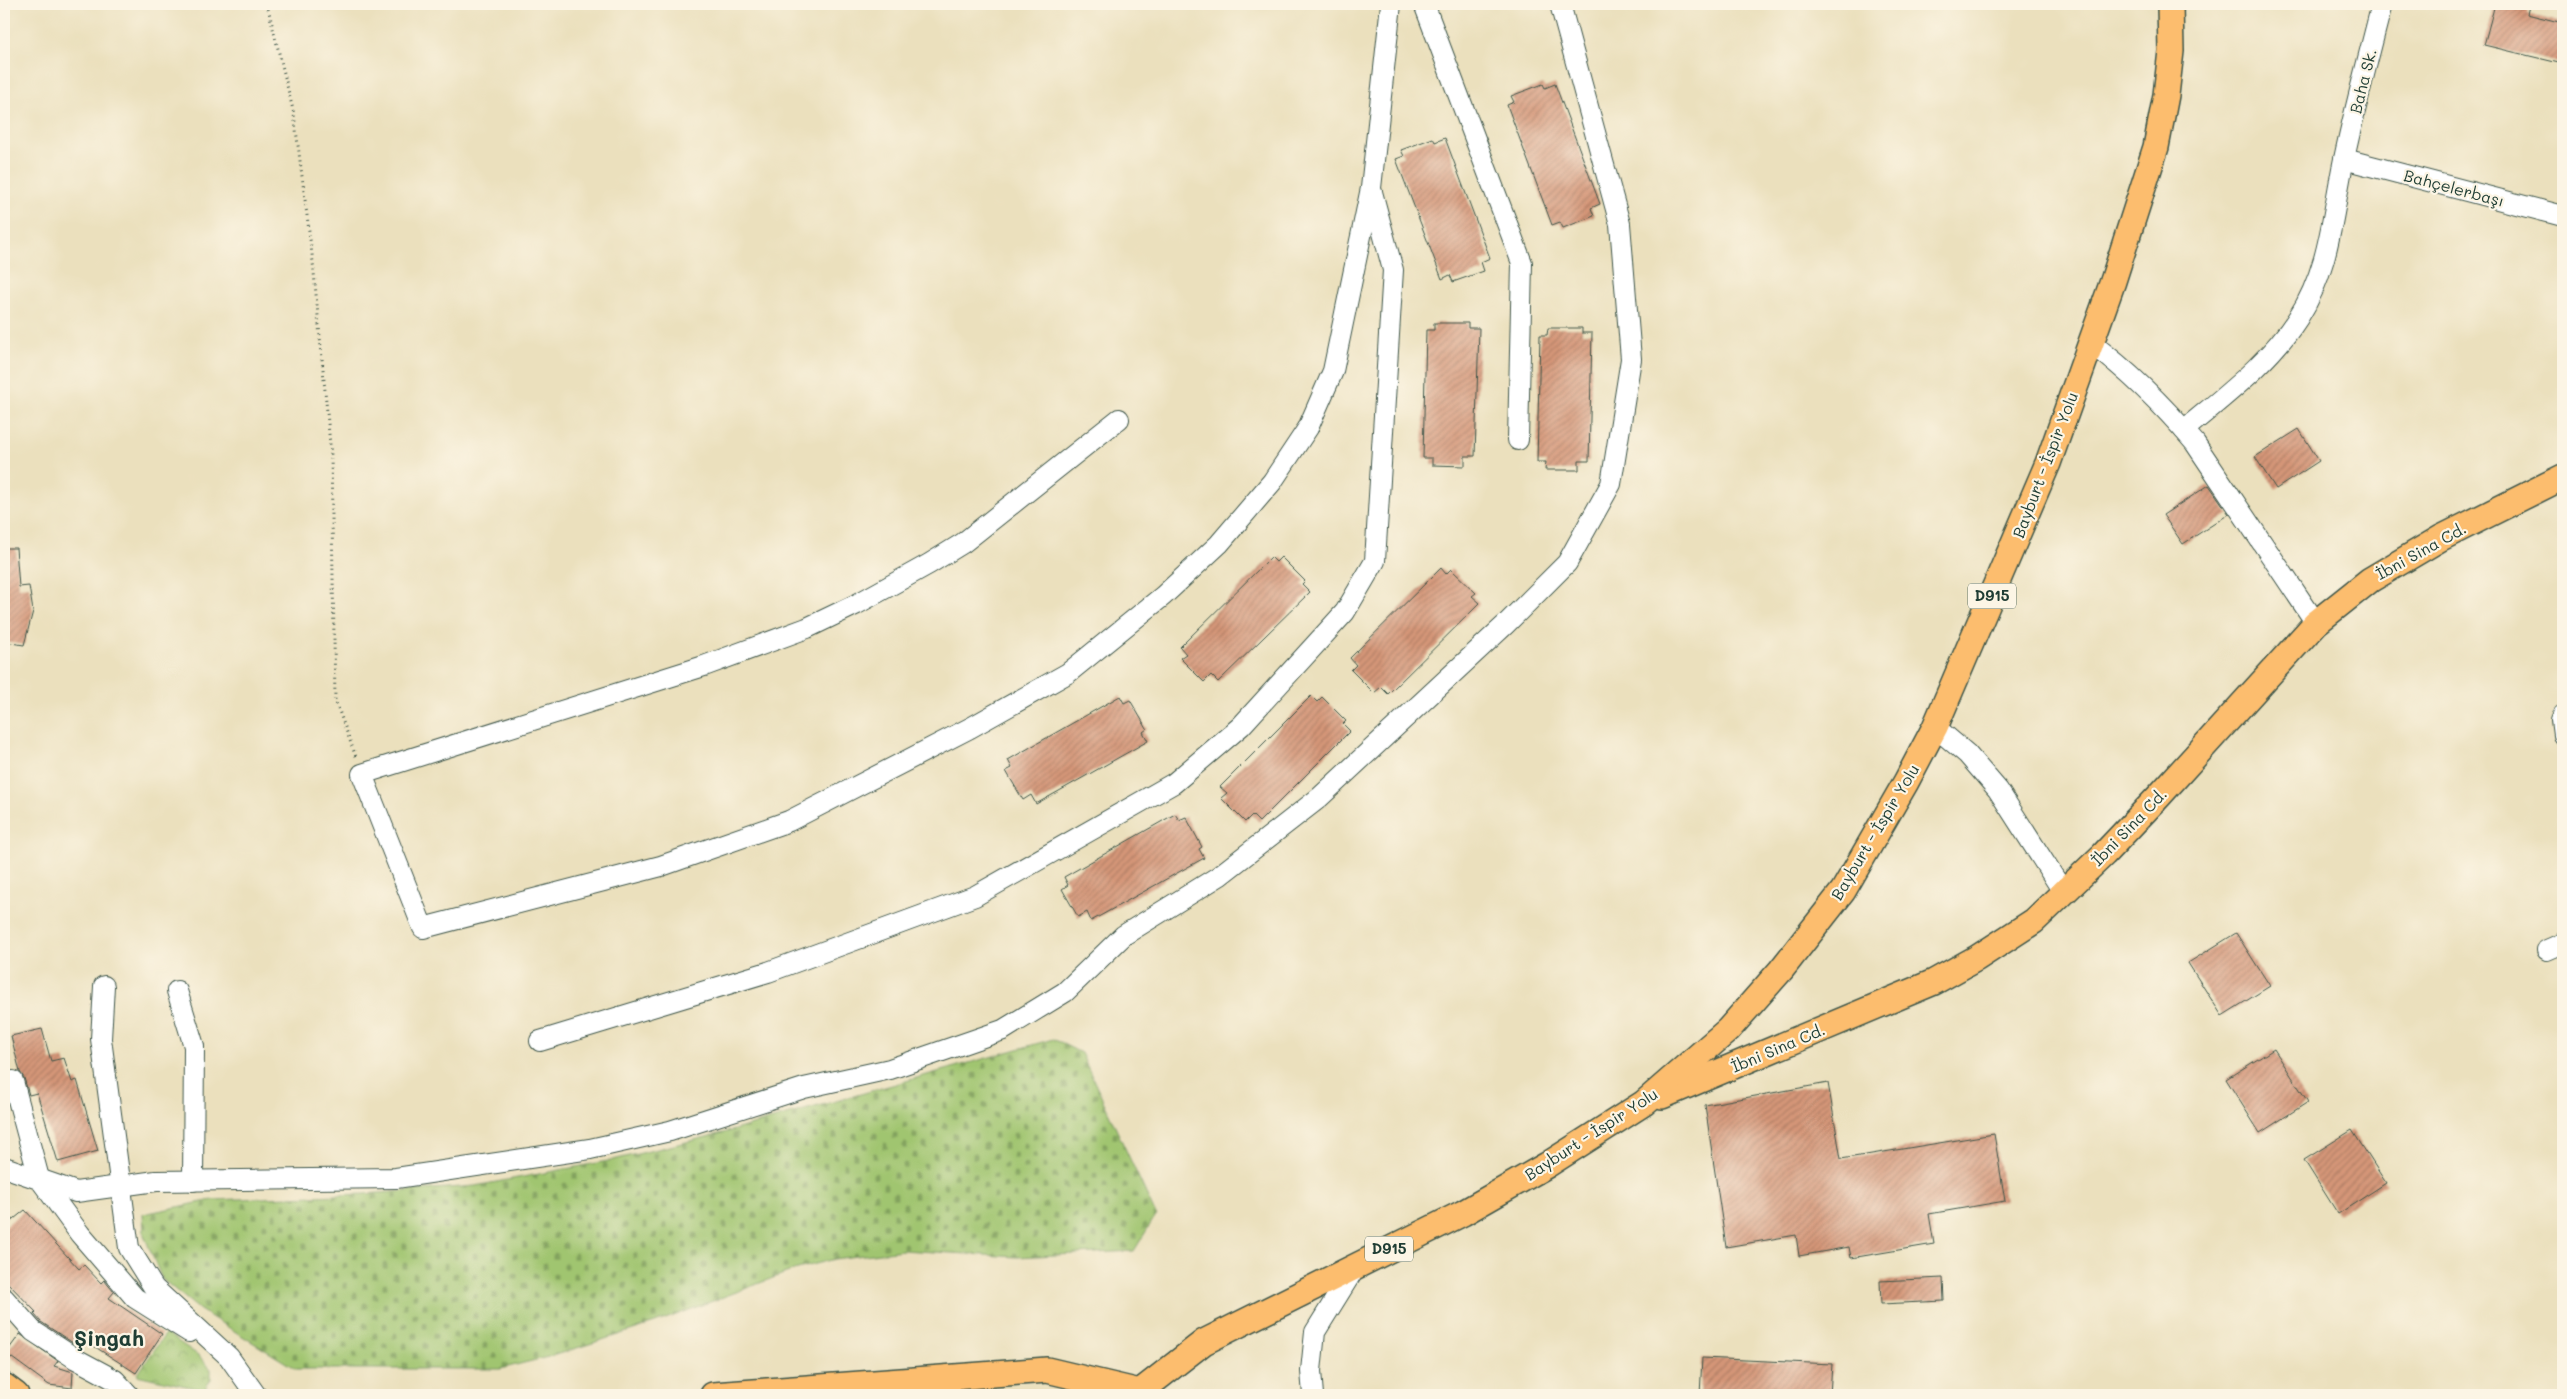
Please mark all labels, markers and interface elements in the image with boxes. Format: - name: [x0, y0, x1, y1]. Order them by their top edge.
- street label: Baha Sk.: [2344, 46, 2381, 116]
- street label: Bahçelerbaşı: [2402, 164, 2507, 211]
- street label: Bayburt - İspir Yolu: [2007, 389, 2082, 541]
- street label: İbni Sina Cd.: [2372, 517, 2470, 584]
- road number: D915: [1968, 584, 2016, 608]
- street label: Bayburt - İspir Yolu: [1826, 760, 1923, 903]
- street label: İbni Sina Cd.: [2086, 783, 2171, 870]
- street label: İbni Sina Cd.: [1728, 1018, 1828, 1077]
- street label: Bayburt - İspir Yolu: [1520, 1083, 1661, 1185]
- road number: D915: [1365, 1236, 1413, 1262]
- district label: Şingah: [74, 1324, 144, 1351]

